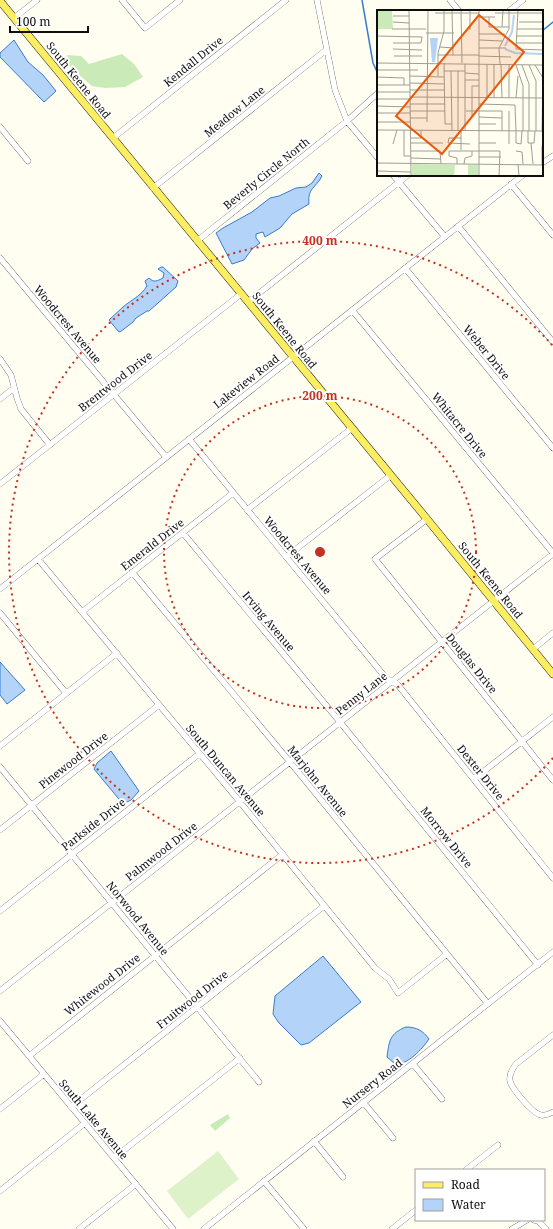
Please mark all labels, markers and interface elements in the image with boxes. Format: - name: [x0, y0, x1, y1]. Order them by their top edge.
- scale bar: [10, 8, 88, 34]
- inset map: [377, 10, 543, 176]
- text: 100 m: [16, 13, 51, 30]
- street label: Kendall Drive: [160, 32, 226, 89]
- street label: South Keene Road: [43, 39, 115, 122]
- street label: Meadow Lane: [201, 82, 268, 140]
- street label: Beverly Circle North: [220, 134, 312, 212]
- text: 400 m: [302, 232, 338, 249]
- street label: Woodcrest Avenue: [31, 282, 105, 366]
- street label: South Keene Road: [249, 289, 321, 372]
- street label: Weber Drive: [460, 321, 514, 383]
- street label: Brentwood Drive: [75, 347, 155, 415]
- street label: Lakeview Road: [210, 350, 282, 411]
- text: 200 m: [302, 387, 338, 404]
- street label: Whitacre Drive: [429, 389, 491, 461]
- street label: Woodcrest Avenue: [261, 513, 335, 597]
- street label: Emerald Drive: [117, 515, 187, 573]
- street label: South Keene Road: [455, 539, 527, 622]
- centre of rings: [313, 545, 327, 559]
- street label: Irving Avenue: [239, 588, 299, 654]
- street label: Douglas Drive: [443, 630, 501, 696]
- street label: Penny Lane: [332, 668, 390, 718]
- street label: South Duncan Avenue: [183, 721, 269, 819]
- street label: Pinewood Drive: [35, 728, 111, 792]
- street label: Dexter Drive: [454, 741, 508, 803]
- street label: Marjohn Avenue: [285, 742, 351, 820]
- street label: Parkside Drive: [58, 794, 128, 854]
- street label: Morrow Drive: [418, 803, 476, 871]
- street label: Palmwood Drive: [122, 818, 200, 884]
- street label: Norwood Avenue: [104, 878, 173, 958]
- street label: Whitewood Drive: [61, 950, 143, 1018]
- street label: Fruitwood Drive: [153, 966, 231, 1032]
- street label: Nursery Road: [339, 1055, 405, 1111]
- street label: South Lake Avenue: [56, 1076, 132, 1162]
- legend: [415, 1169, 545, 1221]
- text: Road: [451, 1176, 481, 1193]
- text: Water: [451, 1196, 486, 1213]

